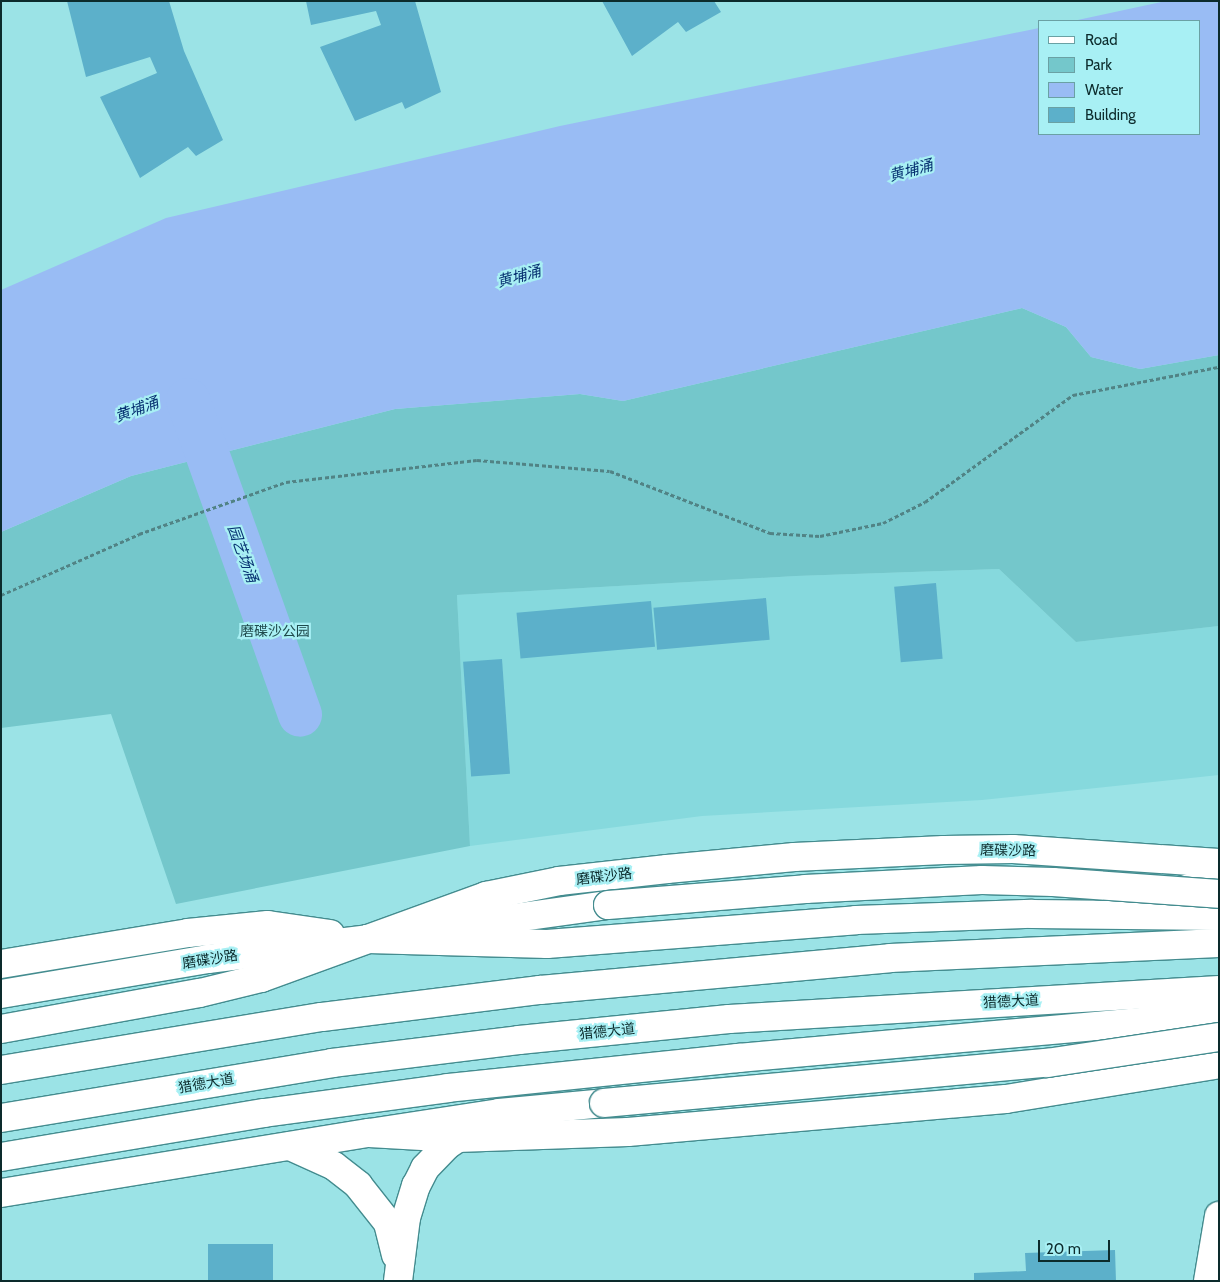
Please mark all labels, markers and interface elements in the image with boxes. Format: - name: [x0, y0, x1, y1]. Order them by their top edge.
- legend: [1038, 20, 1200, 135]
- text: Road: [1085, 31, 1118, 49]
- text: Park: [1085, 56, 1112, 74]
- text: Water: [1085, 81, 1123, 99]
- text: Building: [1085, 106, 1136, 124]
- water label: 黄埔涌: [887, 156, 935, 186]
- water label: 黄埔涌: [495, 262, 543, 292]
- water label: 黄埔涌: [113, 394, 161, 426]
- water label: 园艺场涌: [223, 523, 261, 585]
- park label: 磨碟沙公园: [240, 623, 310, 639]
- street label: 磨碟沙路: [980, 841, 1036, 859]
- street label: 磨碟沙路: [575, 864, 633, 888]
- street label: 磨碟沙路: [181, 946, 239, 972]
- street label: 猎德大道: [983, 991, 1039, 1011]
- street label: 猎德大道: [578, 1020, 636, 1042]
- street label: 猎德大道: [177, 1070, 235, 1096]
- scale bar: [1040, 1230, 1112, 1262]
- text: 20 m: [1046, 1240, 1081, 1258]

